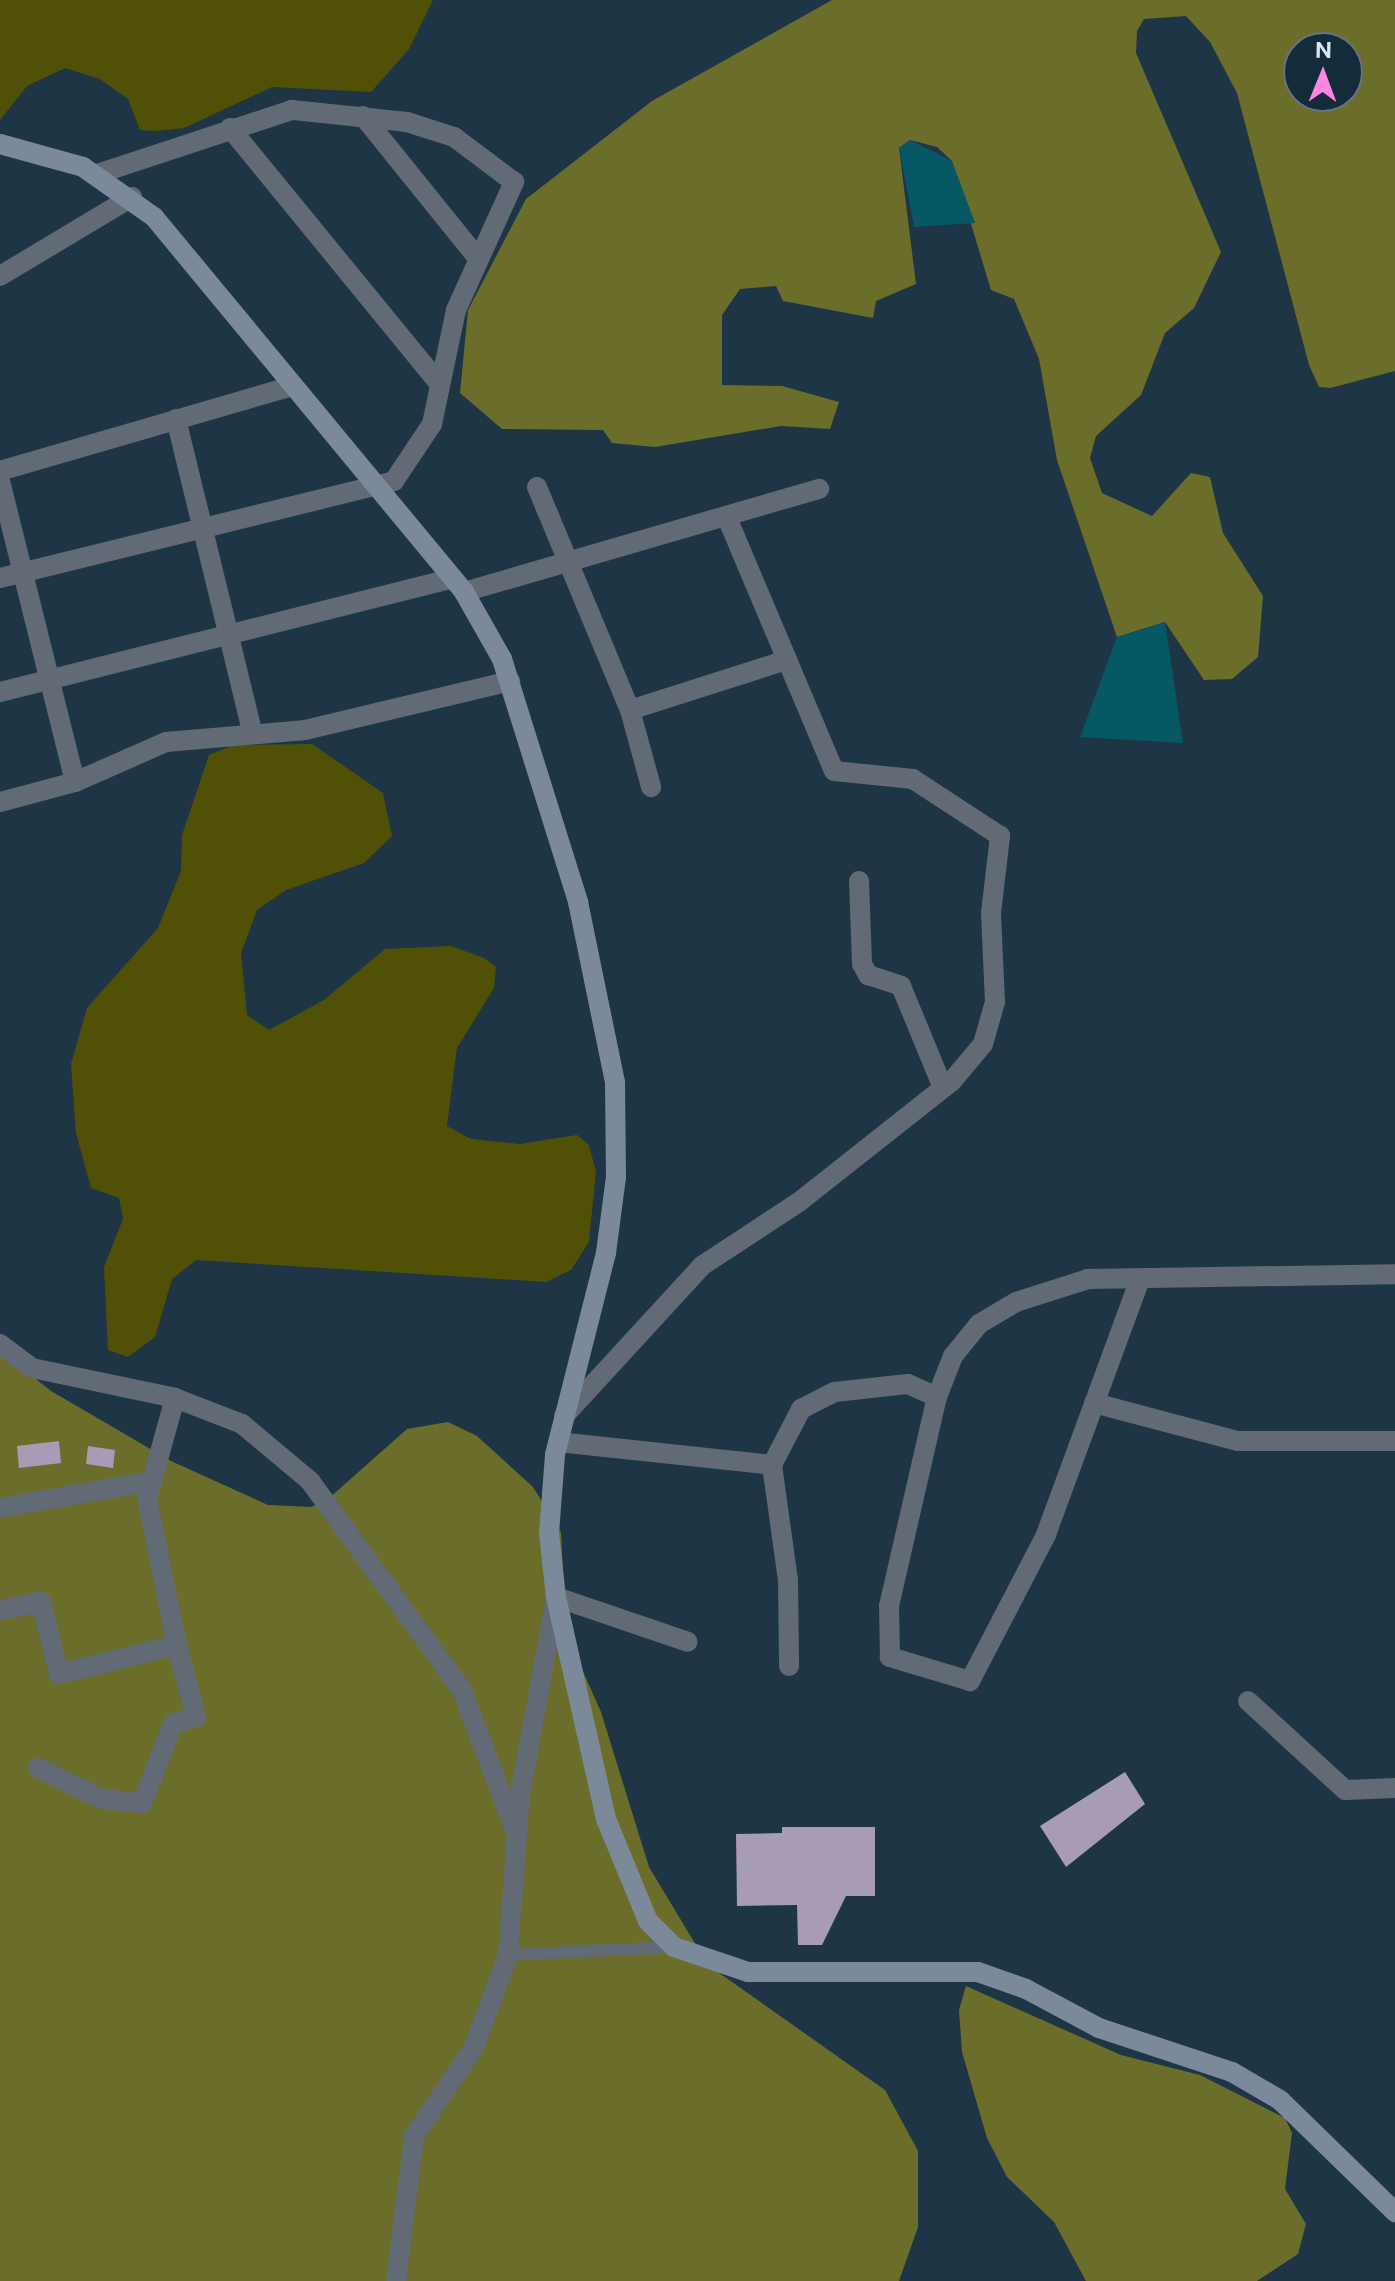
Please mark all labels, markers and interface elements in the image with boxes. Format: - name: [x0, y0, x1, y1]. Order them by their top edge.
- north arrow: [1283, 32, 1363, 112]
- text: N: [1315, 37, 1332, 63]

